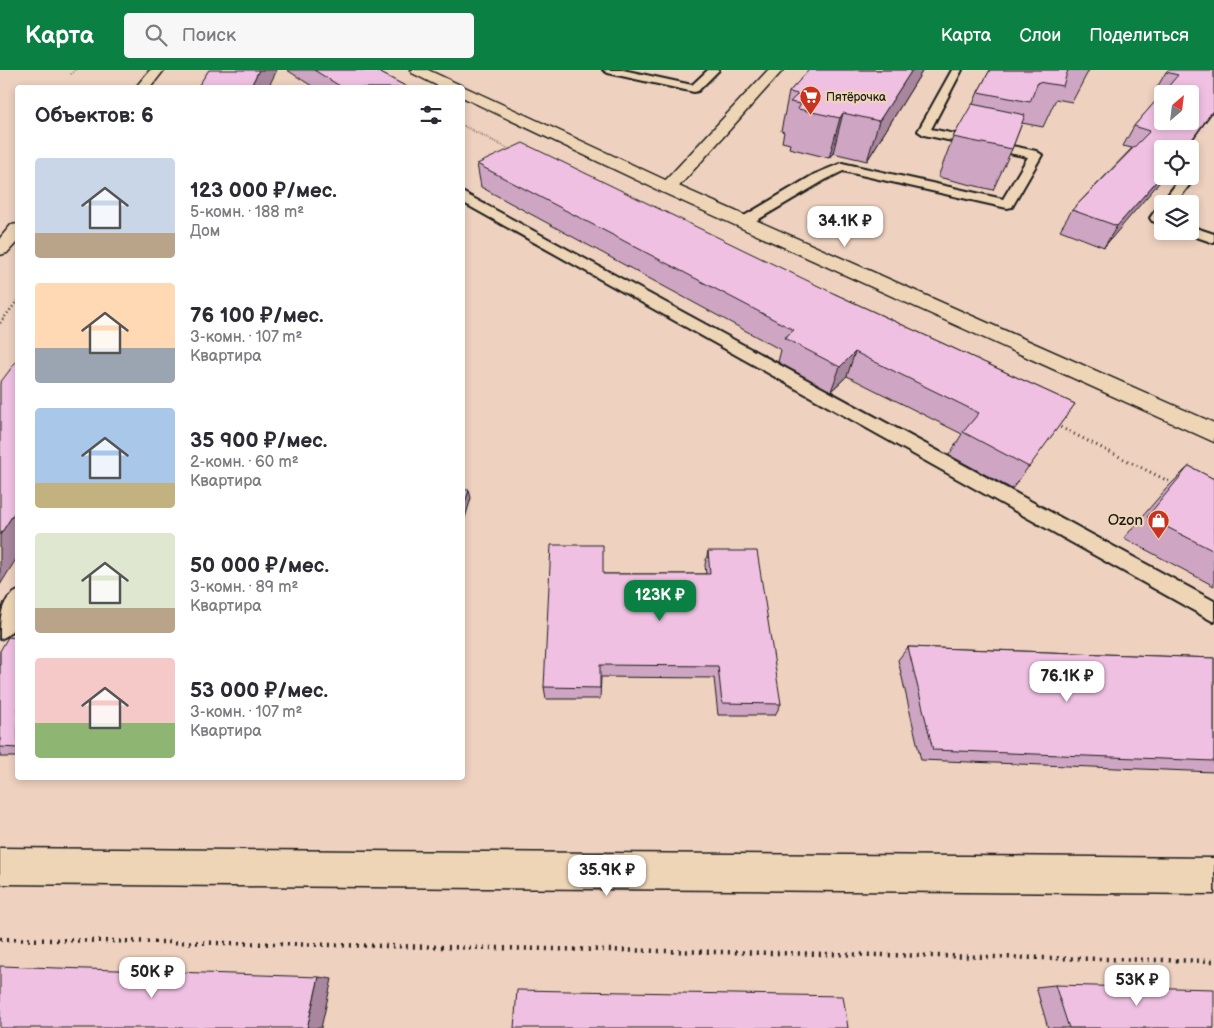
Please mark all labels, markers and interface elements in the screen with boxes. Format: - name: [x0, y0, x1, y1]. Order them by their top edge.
- search box: [124, 13, 474, 58]
- text: Карта: [25, 21, 94, 50]
- icon: search: [142, 21, 170, 49]
- text: Поиск: [182, 24, 236, 47]
- text: Карта: [941, 25, 991, 46]
- text: Слои: [1019, 25, 1061, 46]
- text: Поделиться: [1089, 25, 1189, 46]
- supermarket icon: Пятёрочка: [798, 85, 822, 116]
- north arrow: [1154, 85, 1199, 130]
- map controls: [1154, 85, 1199, 240]
- place label: Пятёрочка: [826, 90, 886, 105]
- icon: filters: [417, 101, 445, 129]
- text: Объектов: 6: [35, 103, 154, 128]
- button: locate: [1154, 140, 1199, 185]
- icon: home: [75, 178, 135, 238]
- text: 123 000 ₽/мес.: [190, 178, 337, 203]
- button: layers: [1154, 195, 1199, 240]
- text: 5-комн. · 188 m²: [190, 203, 304, 222]
- pin: 34.1K ₽: [799, 206, 891, 248]
- text: 34.1K ₽: [818, 212, 872, 231]
- text: Дом: [190, 222, 220, 241]
- icon: home: [75, 303, 135, 363]
- text: 76 100 ₽/мес.: [190, 303, 324, 328]
- text: 3-комн. · 107 m²: [190, 328, 302, 347]
- text: Квартира: [190, 347, 262, 366]
- icon: home: [75, 428, 135, 488]
- text: 35 900 ₽/мес.: [190, 428, 327, 453]
- text: 2-комн. · 60 m²: [190, 453, 299, 472]
- text: Квартира: [190, 472, 262, 491]
- shop icon: Ozon: [1147, 508, 1171, 539]
- place label: Ozon: [1108, 511, 1143, 530]
- icon: home: [75, 553, 135, 613]
- text: 50 000 ₽/мес.: [190, 553, 329, 578]
- text: 3-комн. · 89 m²: [190, 578, 298, 597]
- pin: 123K ₽: [619, 580, 701, 622]
- text: 123K ₽: [635, 586, 685, 605]
- text: Квартира: [190, 597, 262, 616]
- pin: 76.1K ₽: [1021, 660, 1113, 703]
- text: 76.1K ₽: [1040, 667, 1094, 686]
- icon: home: [75, 678, 135, 738]
- text: 53 000 ₽/мес.: [190, 678, 328, 703]
- text: 3-комн. · 107 m²: [190, 703, 302, 722]
- text: Квартира: [190, 722, 262, 741]
- pin: 35.9K ₽: [561, 854, 653, 897]
- text: 35.9K ₽: [579, 861, 635, 880]
- pin: 50K ₽: [117, 956, 187, 999]
- text: 50K ₽: [130, 963, 174, 982]
- pin: 53K ₽: [1102, 964, 1172, 1007]
- text: 53K ₽: [1115, 971, 1159, 990]

